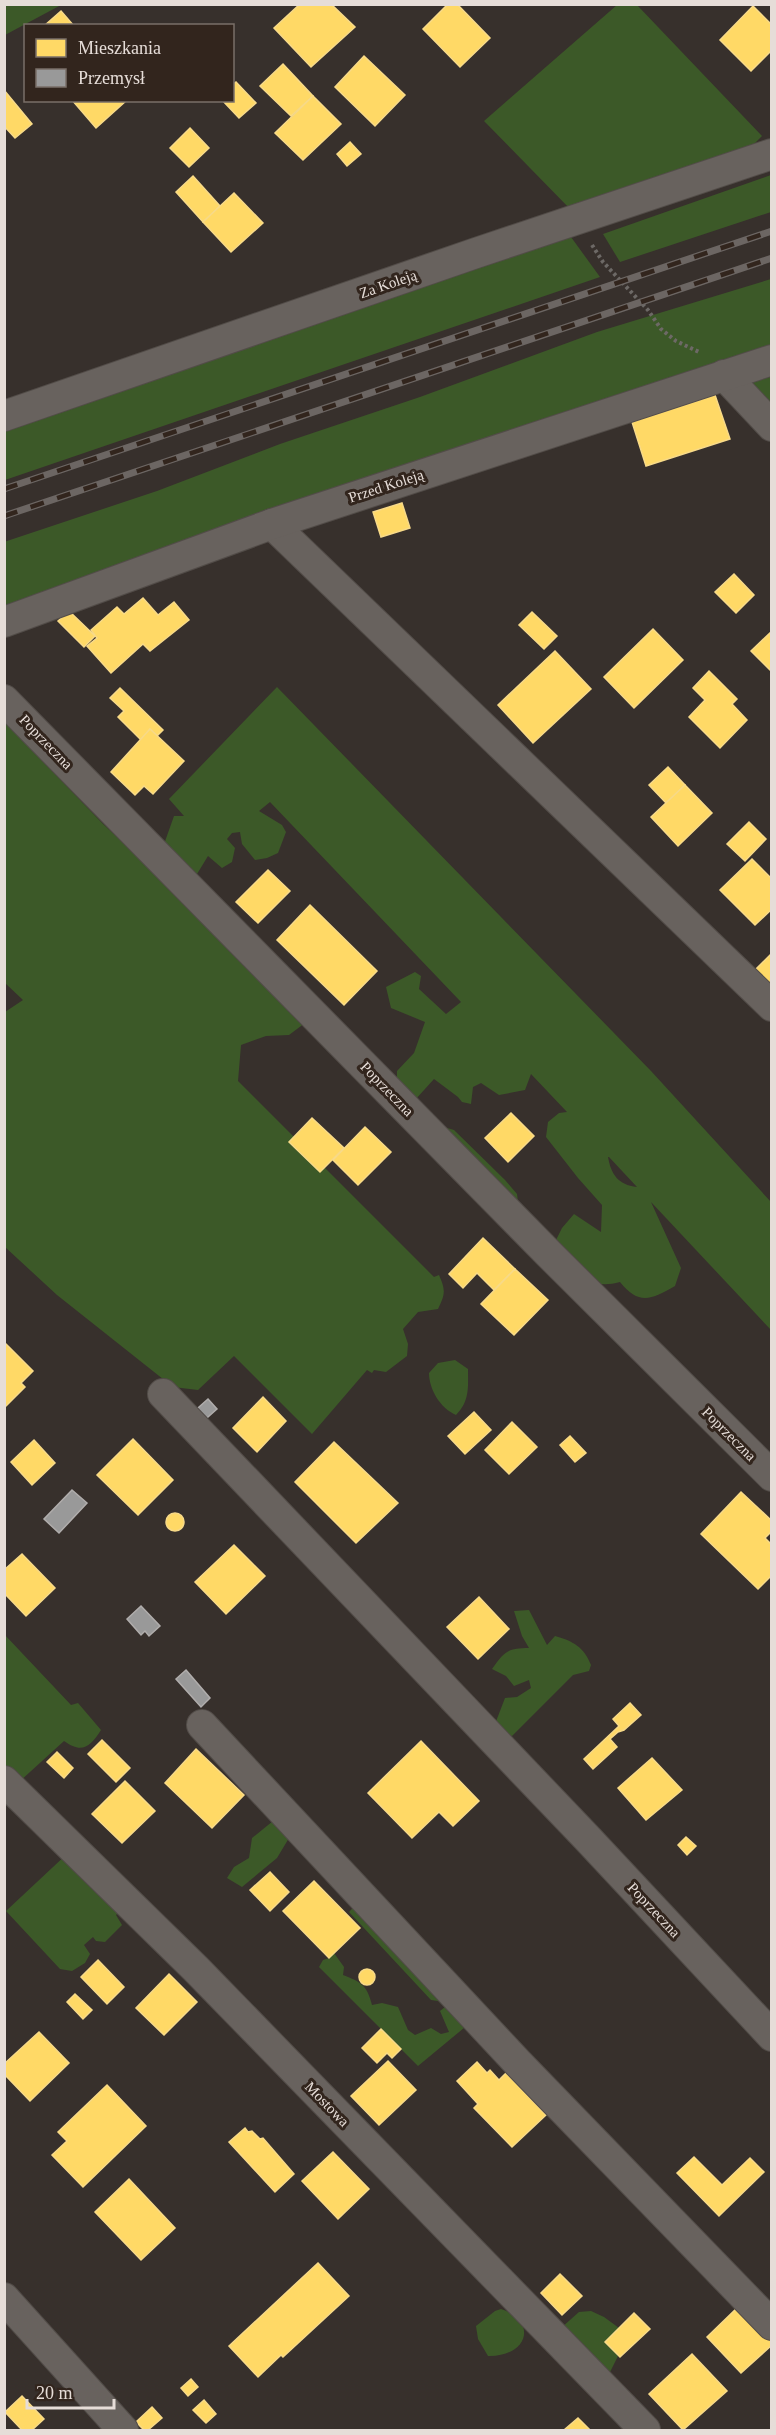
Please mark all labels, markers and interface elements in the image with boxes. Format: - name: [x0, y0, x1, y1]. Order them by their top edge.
- legend: [24, 24, 234, 102]
- text: Mieszkania: [78, 38, 161, 58]
- text: Przemysł: [78, 68, 145, 88]
- street label: Za Koleją: [357, 267, 419, 301]
- street label: Przed Koleją: [346, 466, 426, 506]
- street label: Poprzeczna: [16, 712, 76, 773]
- street label: Poprzeczna: [357, 1059, 417, 1120]
- street label: Poprzeczna: [699, 1404, 759, 1464]
- street label: Poprzeczna: [625, 1879, 684, 1941]
- street label: Mostowa: [302, 2078, 352, 2130]
- scale bar: [27, 2372, 114, 2410]
- text: 20 m: [36, 2383, 73, 2403]

